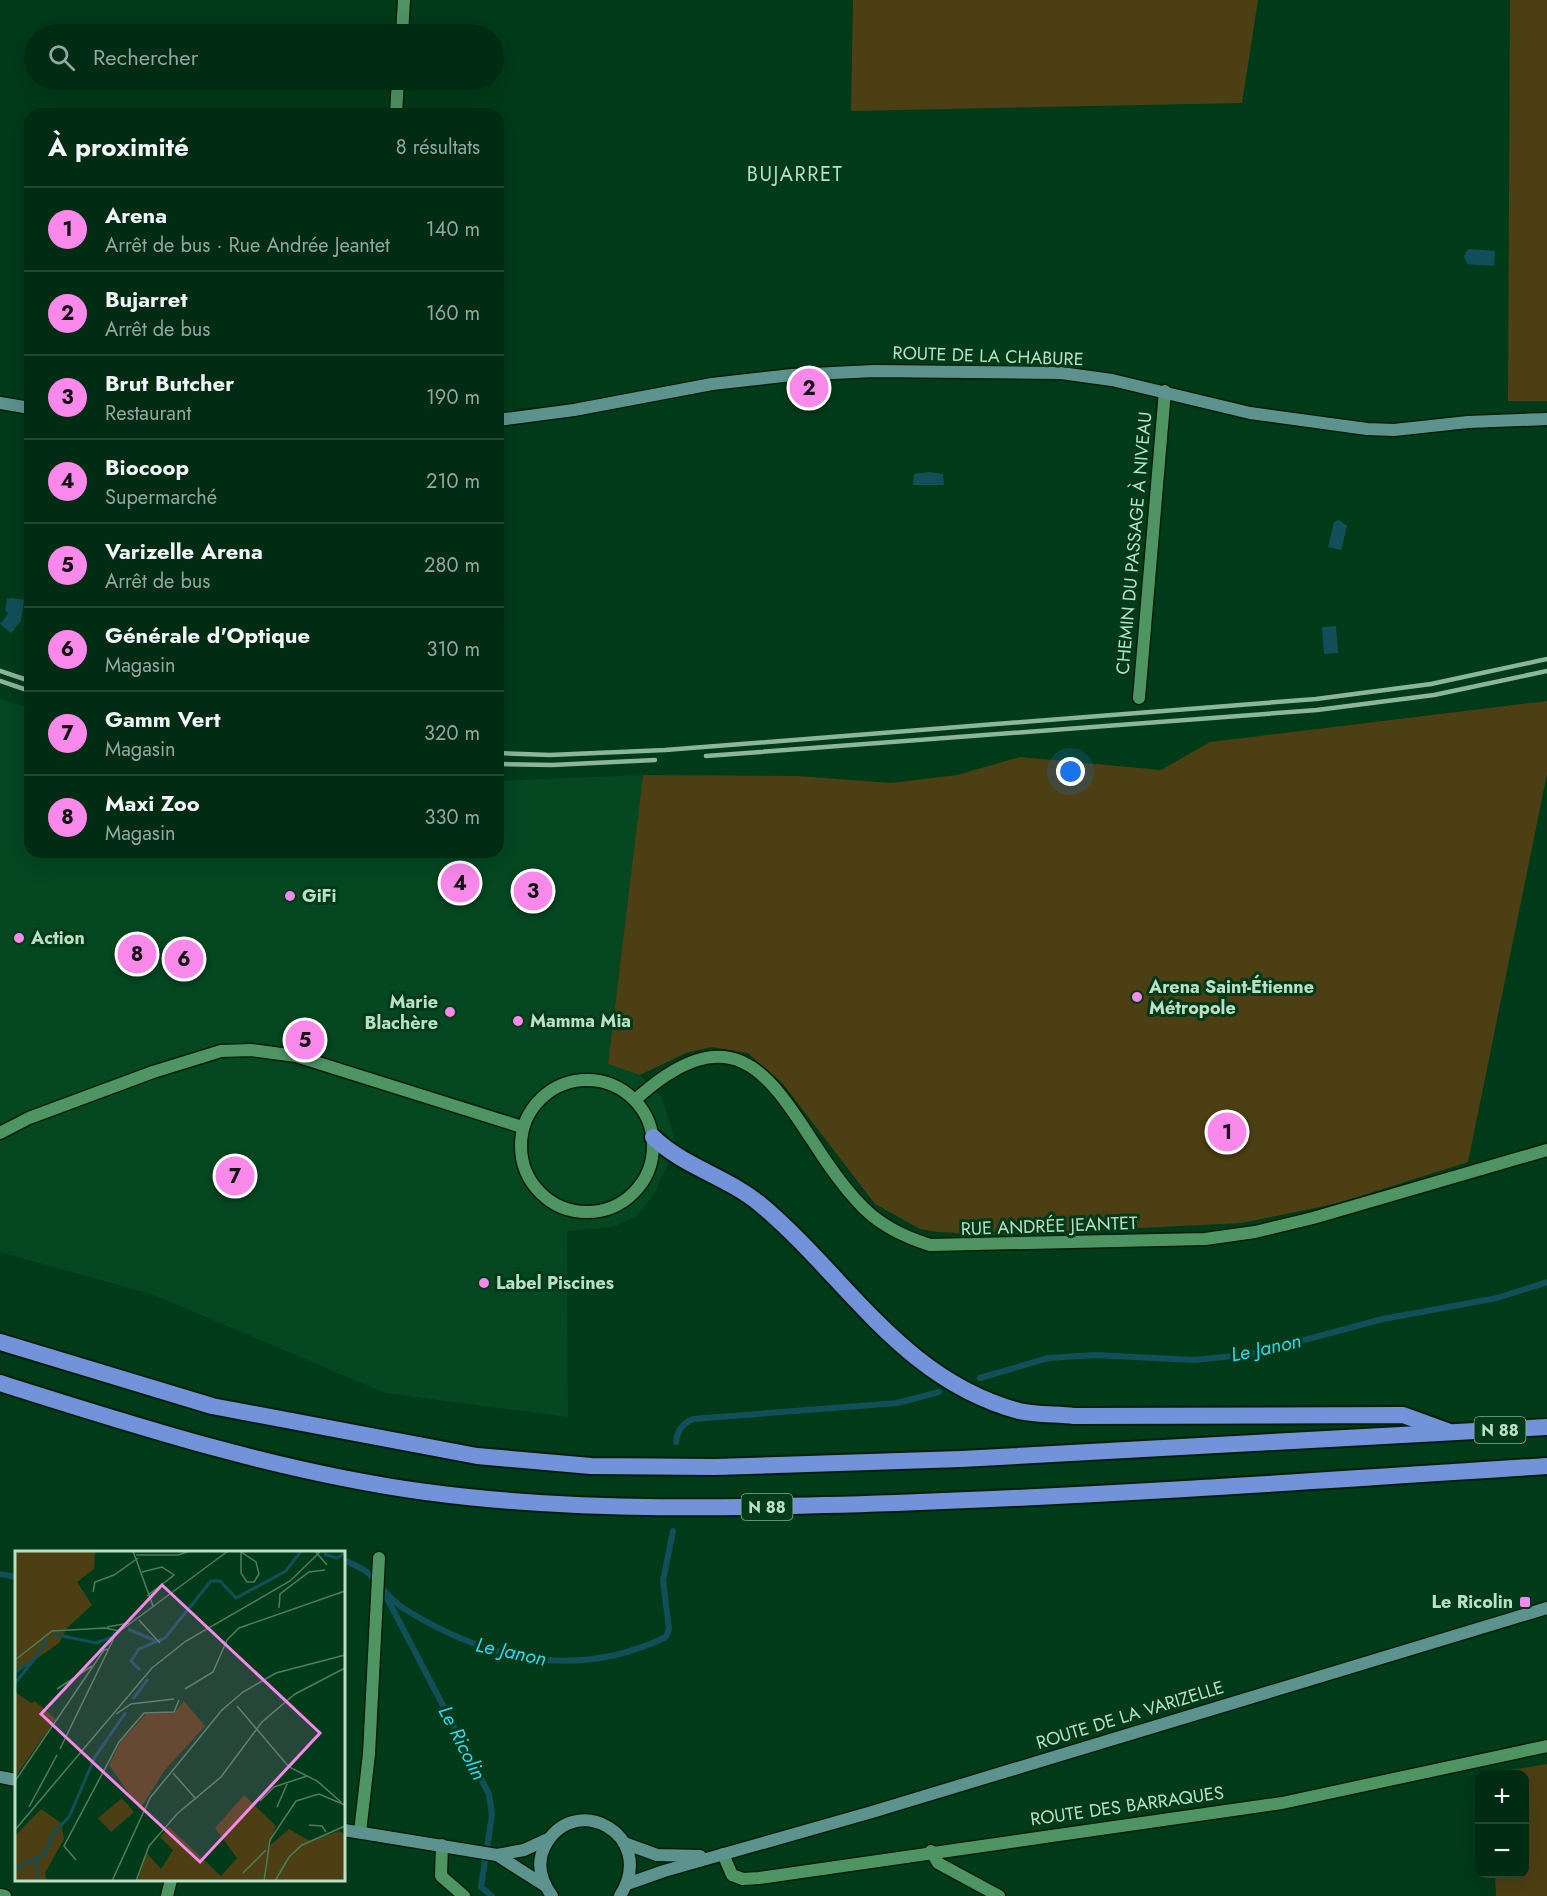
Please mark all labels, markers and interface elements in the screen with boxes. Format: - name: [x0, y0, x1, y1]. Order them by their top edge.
- search box: [24, 24, 504, 90]
- icon: search: [45, 41, 78, 74]
- text: Rechercher: [93, 41, 198, 73]
- text: À proximité: [48, 128, 189, 166]
- text: 8 résultats: [396, 133, 480, 162]
- district label: BUJARRET: [747, 160, 843, 189]
- text: Arena: [105, 199, 167, 231]
- text: 1: [62, 215, 73, 244]
- text: 140 m: [426, 215, 480, 244]
- text: Arrêt de bus · Rue Andrée Jeantet: [105, 231, 390, 260]
- text: Bujarret: [105, 283, 187, 315]
- text: 2: [61, 299, 74, 328]
- text: 160 m: [426, 299, 480, 328]
- text: Arrêt de bus: [105, 315, 210, 344]
- street label: ROUTE DE LA CHABURE: [892, 340, 1084, 372]
- pin: 2: [790, 366, 828, 410]
- text: Brut Butcher: [105, 367, 234, 399]
- text: 3: [61, 383, 74, 412]
- text: 190 m: [426, 383, 480, 412]
- text: Restaurant: [105, 399, 191, 428]
- street label: CHEMIN DU PASSAGE À NIVEAU: [1110, 411, 1158, 675]
- text: Biocoop: [105, 451, 189, 483]
- text: 4: [61, 467, 74, 496]
- text: 210 m: [426, 467, 480, 496]
- text: Supermarché: [105, 483, 217, 512]
- text: Varizelle Arena: [105, 535, 263, 567]
- text: 5: [61, 551, 74, 580]
- text: 280 m: [424, 551, 480, 580]
- text: Arrêt de bus: [105, 567, 210, 596]
- text: Générale d'Optique: [105, 619, 310, 651]
- text: 6: [61, 635, 74, 664]
- text: 310 m: [426, 635, 480, 664]
- text: Magasin: [105, 651, 176, 680]
- text: Gamm Vert: [105, 703, 221, 735]
- text: 7: [61, 719, 74, 748]
- text: 320 m: [424, 719, 480, 748]
- text: Magasin: [105, 735, 176, 764]
- your location: [1056, 757, 1085, 786]
- text: Maxi Zoo: [105, 787, 200, 819]
- text: 8: [61, 803, 74, 832]
- text: 330 m: [425, 803, 480, 832]
- text: Magasin: [105, 819, 176, 848]
- pin: 4: [440, 860, 480, 906]
- pin: 3: [514, 868, 552, 914]
- place label: GiFi: [302, 883, 337, 909]
- marker: GiFi: [283, 889, 297, 903]
- place label: Action: [30, 925, 85, 951]
- marker: Action: [12, 931, 26, 945]
- pin: 8: [118, 932, 156, 976]
- pin: 6: [164, 936, 204, 982]
- place label: Arena Saint-Étienne Métropole: [1148, 974, 1314, 1021]
- place label: Marie Blachère: [365, 989, 438, 1036]
- marker: Arena Saint-Étienne Métropole: [1130, 990, 1144, 1004]
- marker: Marie Blachère: [443, 1005, 457, 1019]
- place label: Mamma Mia: [530, 1008, 631, 1034]
- marker: Mamma Mia: [511, 1014, 525, 1028]
- pin: 5: [286, 1018, 324, 1062]
- pin: 1: [1208, 1110, 1246, 1154]
- pin: 7: [216, 1154, 254, 1198]
- street label: RUE ANDRÉE JEANTET: [960, 1210, 1138, 1242]
- place label: Label Piscines: [496, 1270, 614, 1296]
- marker: Label Piscines: [477, 1276, 491, 1290]
- water label: Le Janon: [1228, 1326, 1304, 1370]
- road number: N 88: [1474, 1417, 1526, 1443]
- road number: N 88: [742, 1494, 792, 1520]
- inset map: [15, 1551, 345, 1881]
- place label: Le Ricolin: [1431, 1589, 1513, 1615]
- marker: Le Ricolin: [1518, 1595, 1532, 1609]
- water label: Le Janon: [473, 1630, 549, 1674]
- street label: ROUTE DE LA VARIZELLE: [1033, 1674, 1227, 1756]
- water label: Le Ricolin: [431, 1701, 493, 1785]
- map controls: [1475, 1770, 1529, 1878]
- button: +: [1475, 1770, 1529, 1824]
- street label: ROUTE DES BARRAQUES: [1029, 1780, 1226, 1832]
- button: −: [1475, 1824, 1529, 1878]

